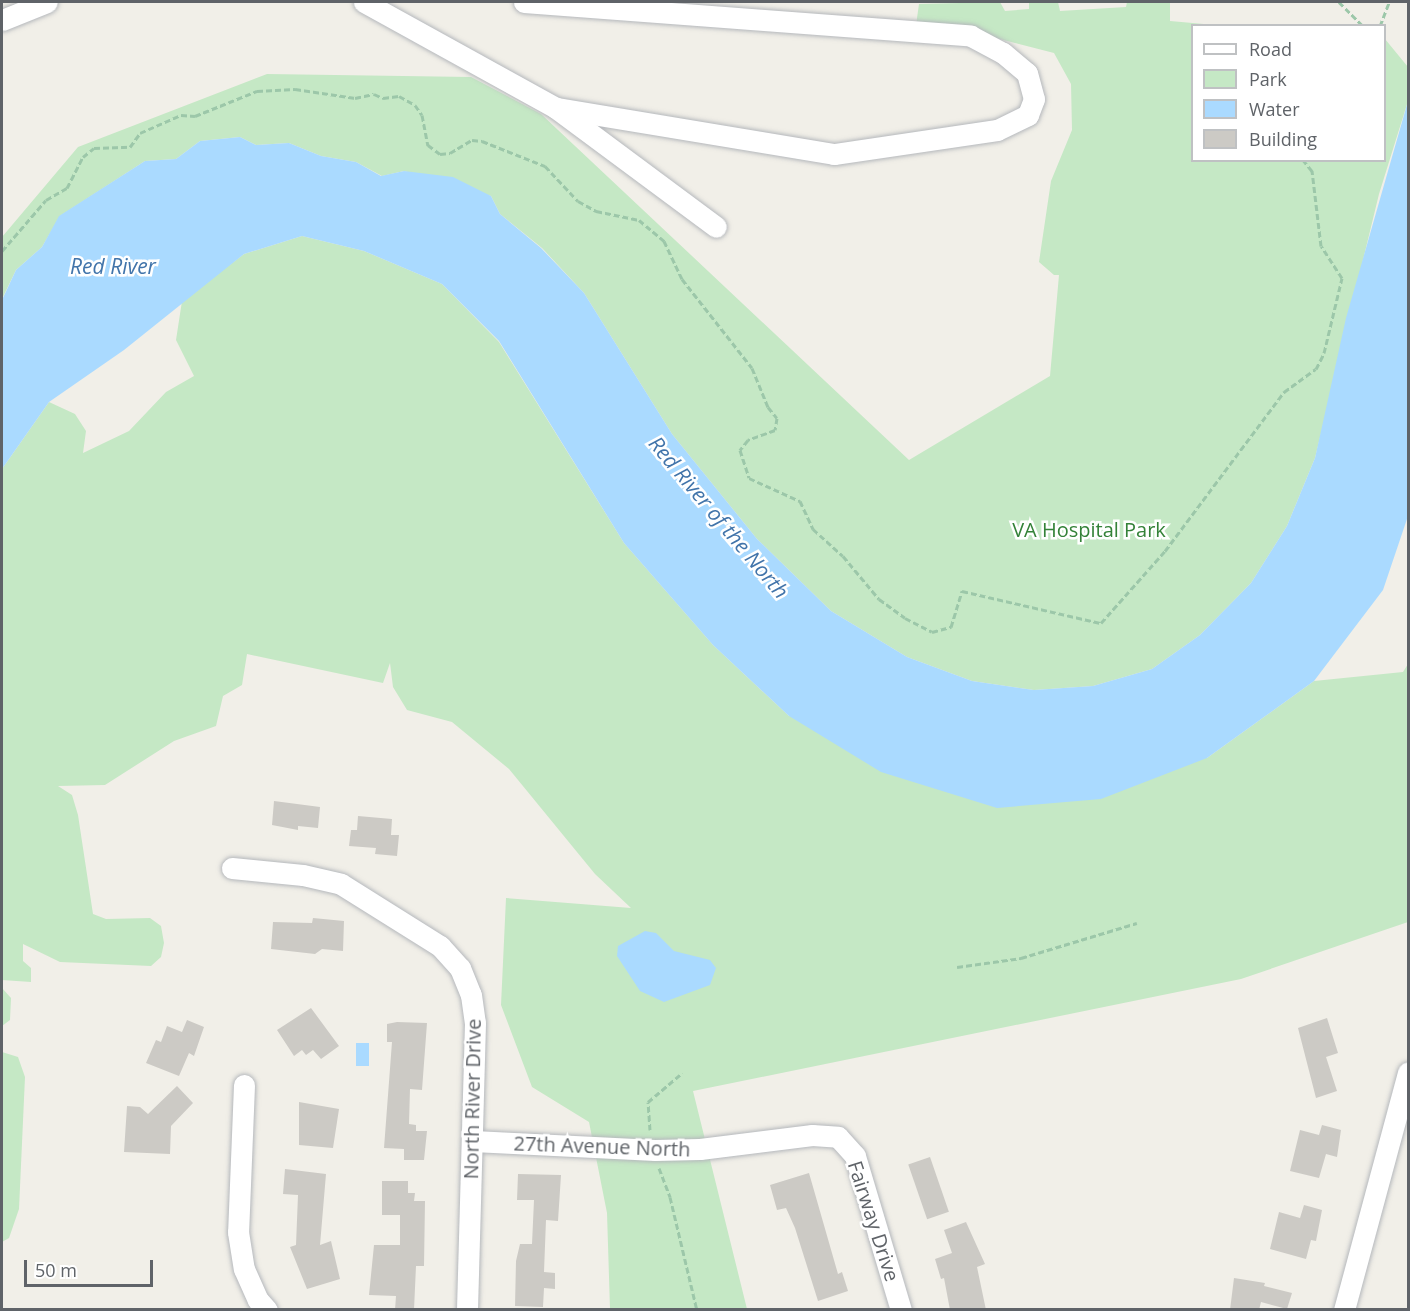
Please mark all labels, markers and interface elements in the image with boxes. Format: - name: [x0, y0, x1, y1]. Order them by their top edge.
- legend: [1191, 24, 1386, 162]
- text: Road: [1249, 37, 1292, 61]
- text: Park: [1249, 67, 1287, 91]
- text: Water: [1249, 97, 1300, 121]
- text: Building: [1249, 127, 1317, 151]
- water label: Red River: [70, 253, 156, 279]
- water label: Red River of the North: [644, 431, 794, 603]
- park label: VA Hospital Park: [1012, 517, 1166, 541]
- street label: North River Drive: [459, 1018, 485, 1180]
- street label: 27th Avenue North: [513, 1131, 691, 1161]
- street label: Fairway Drive: [843, 1158, 905, 1284]
- scale bar: [27, 1248, 156, 1286]
- text: 50 m: [35, 1258, 77, 1282]

